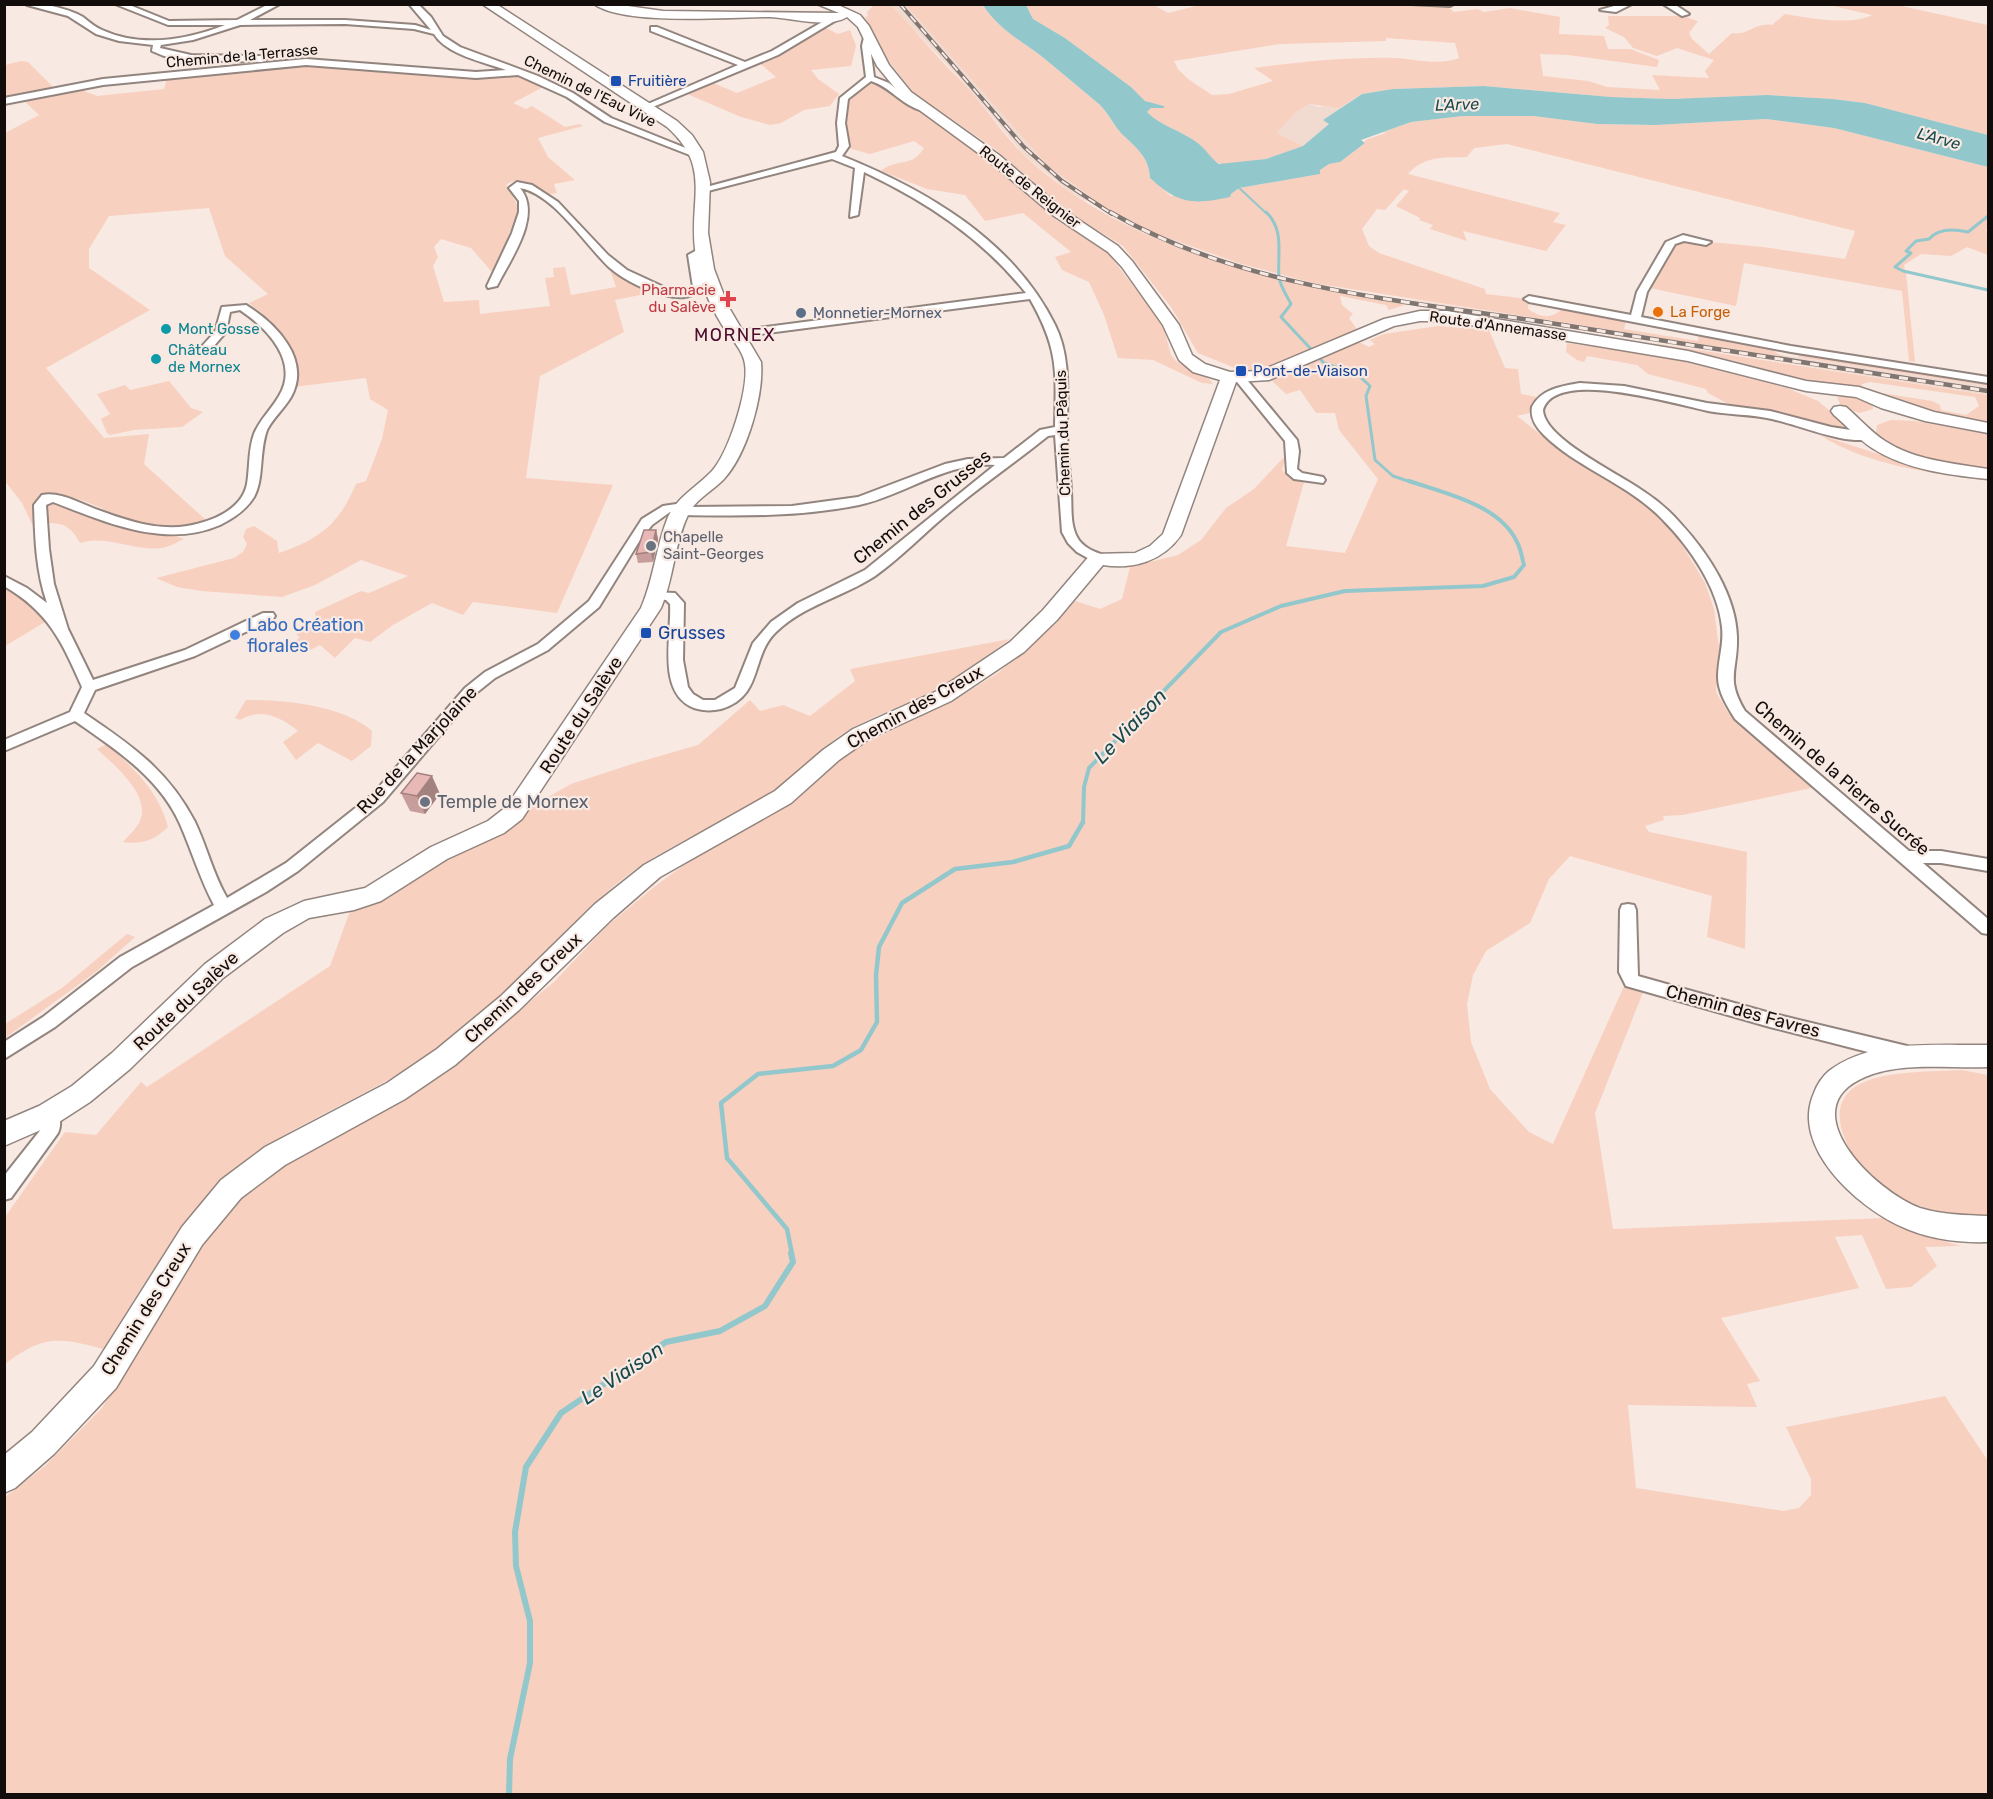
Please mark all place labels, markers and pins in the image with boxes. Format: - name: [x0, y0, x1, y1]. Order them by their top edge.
- place label: Fruitière: [628, 72, 687, 90]
- marker: Fruitière: [609, 74, 623, 88]
- place label: Pharmacie du Salève: [641, 281, 716, 316]
- marker: Pharmacie du Salève: [721, 292, 735, 306]
- place label: La Forge: [1670, 303, 1731, 321]
- place label: Monnetier-Mornex: [813, 304, 942, 322]
- marker: La Forge: [1651, 305, 1665, 319]
- marker: Monnetier-Mornex: [794, 306, 808, 320]
- place label: Mont Gosse: [178, 320, 260, 338]
- marker: Mont Gosse: [159, 322, 173, 336]
- place label: Château de Mornex: [168, 341, 241, 376]
- marker: Château de Mornex: [149, 352, 163, 366]
- place label: Pont-de-Viaison: [1253, 362, 1368, 380]
- marker: Pont-de-Viaison: [1234, 364, 1248, 378]
- place label: Chapelle Saint-Georges: [663, 528, 764, 563]
- marker: Chapelle Saint-Georges: [644, 539, 658, 553]
- place label: Labo Création florales: [247, 614, 364, 657]
- place label: Grusses: [658, 622, 726, 644]
- marker: Grusses: [639, 626, 653, 640]
- marker: Labo Création florales: [228, 628, 242, 642]
- place label: Temple de Mornex: [437, 791, 589, 813]
- marker: Temple de Mornex: [418, 795, 432, 809]

